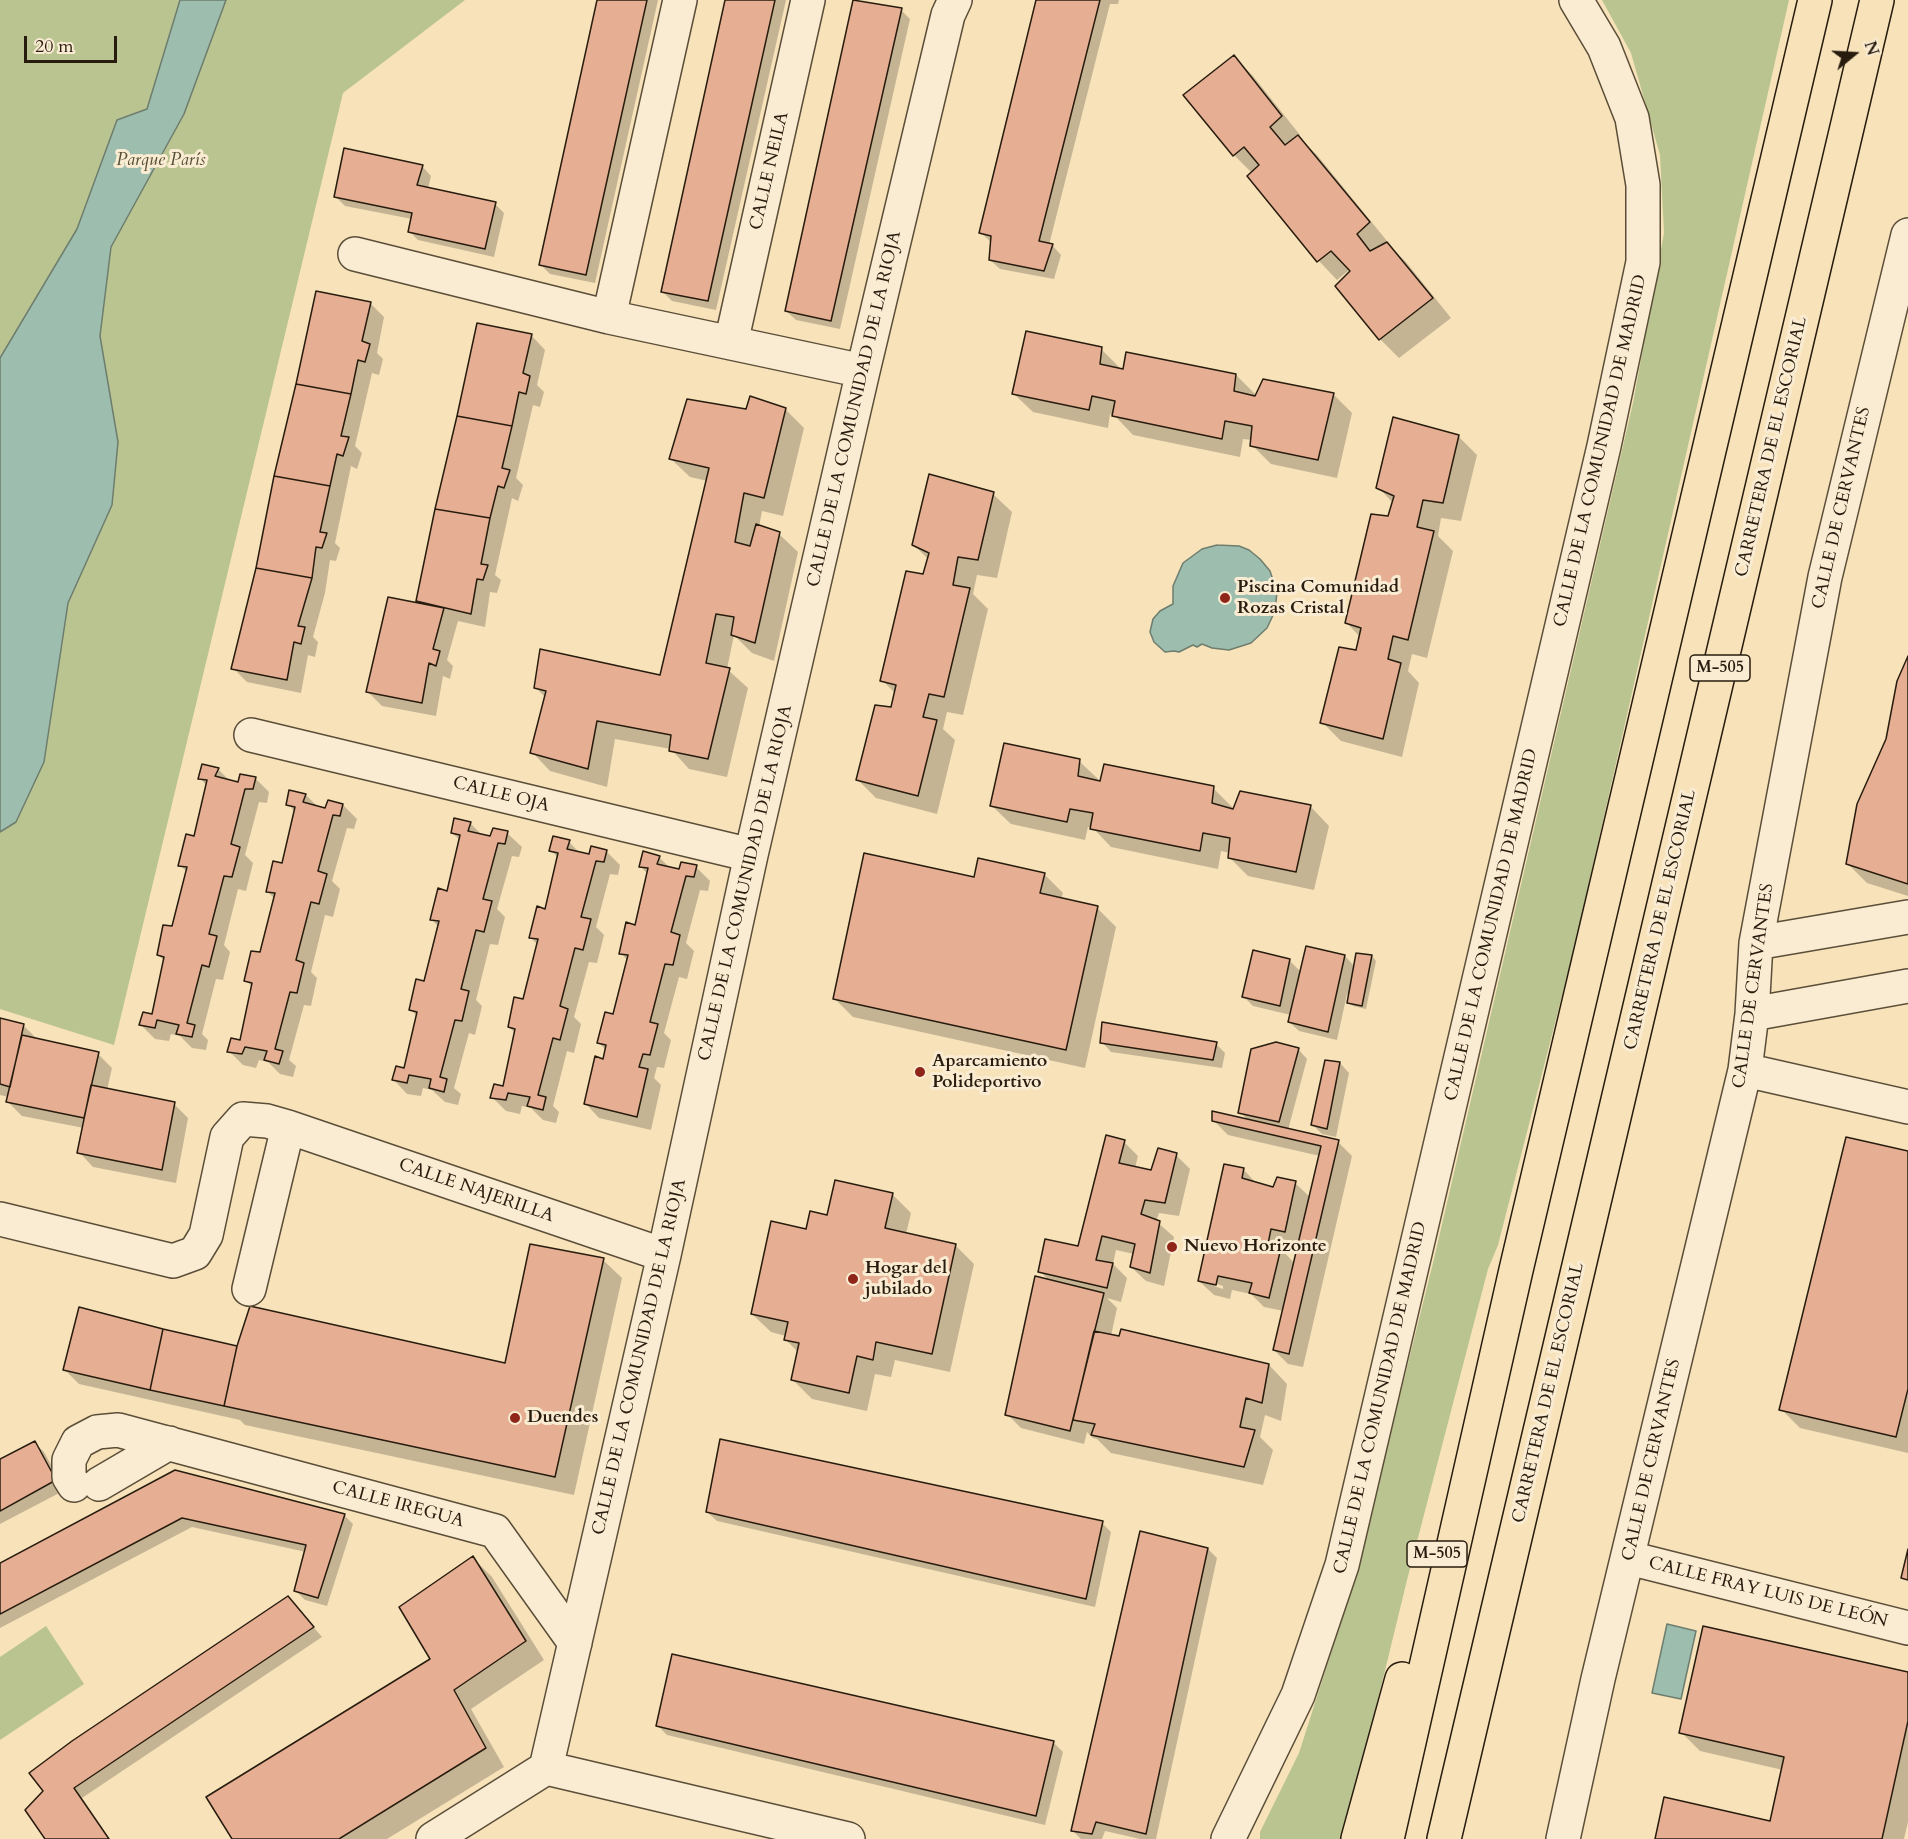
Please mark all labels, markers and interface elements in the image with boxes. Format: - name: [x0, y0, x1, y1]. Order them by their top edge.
- scale bar: [27, 24, 120, 62]
- north arrow: [1824, 24, 1884, 84]
- text: 20 m: [35, 34, 74, 59]
- text: N: [1859, 38, 1884, 58]
- street label: CALLE NEILA: [746, 110, 794, 232]
- park label: Parque París: [116, 150, 206, 172]
- street label: CALLE DE LA COMUNIDAD DE LA RIOJA: [803, 229, 907, 589]
- street label: CALLE DE LA COMUNIDAD DE MADRID: [1550, 273, 1652, 629]
- street label: CARRETERA DE EL ESCORIAL: [1732, 315, 1812, 579]
- street label: CALLE DE CERVANTES: [1808, 405, 1876, 611]
- place label: Piscina Comunidad Rozas Cristal: [1237, 577, 1399, 620]
- marker: Piscina Comunidad Rozas Cristal: [1218, 591, 1232, 605]
- road number: M-505: [1690, 655, 1750, 681]
- street label: CALLE DE LA COMUNIDAD DE LA RIOJA: [694, 703, 798, 1063]
- street label: CALLE DE LA COMUNIDAD DE MADRID: [1441, 747, 1543, 1103]
- street label: CALLE OJA: [450, 773, 552, 817]
- street label: CARRETERA DE EL ESCORIAL: [1621, 788, 1701, 1052]
- street label: CALLE DE CERVANTES: [1729, 882, 1779, 1090]
- place label: Aparcamiento Polideportivo: [932, 1051, 1047, 1094]
- marker: Aparcamiento Polideportivo: [913, 1065, 927, 1079]
- street label: CALLE NAJERILLA: [395, 1154, 557, 1228]
- street label: CALLE DE LA COMUNIDAD DE LA RIOJA: [588, 1177, 692, 1537]
- street label: CALLE DE LA COMUNIDAD DE MADRID: [1330, 1220, 1432, 1576]
- place label: Nuevo Horizonte: [1184, 1236, 1327, 1258]
- marker: Nuevo Horizonte: [1165, 1240, 1179, 1254]
- place label: Hogar del jubilado: [865, 1258, 947, 1300]
- street label: CARRETERA DE EL ESCORIAL: [1509, 1261, 1589, 1525]
- marker: Hogar del jubilado: [846, 1272, 860, 1286]
- street label: CALLE DE CERVANTES: [1618, 1357, 1686, 1563]
- place label: Duendes: [527, 1407, 598, 1429]
- marker: Duendes: [508, 1411, 522, 1425]
- street label: CALLE IREGUA: [330, 1477, 466, 1533]
- road number: M-505: [1407, 1541, 1467, 1567]
- street label: CALLE FRAY LUIS DE LEÓN: [1646, 1553, 1890, 1633]

